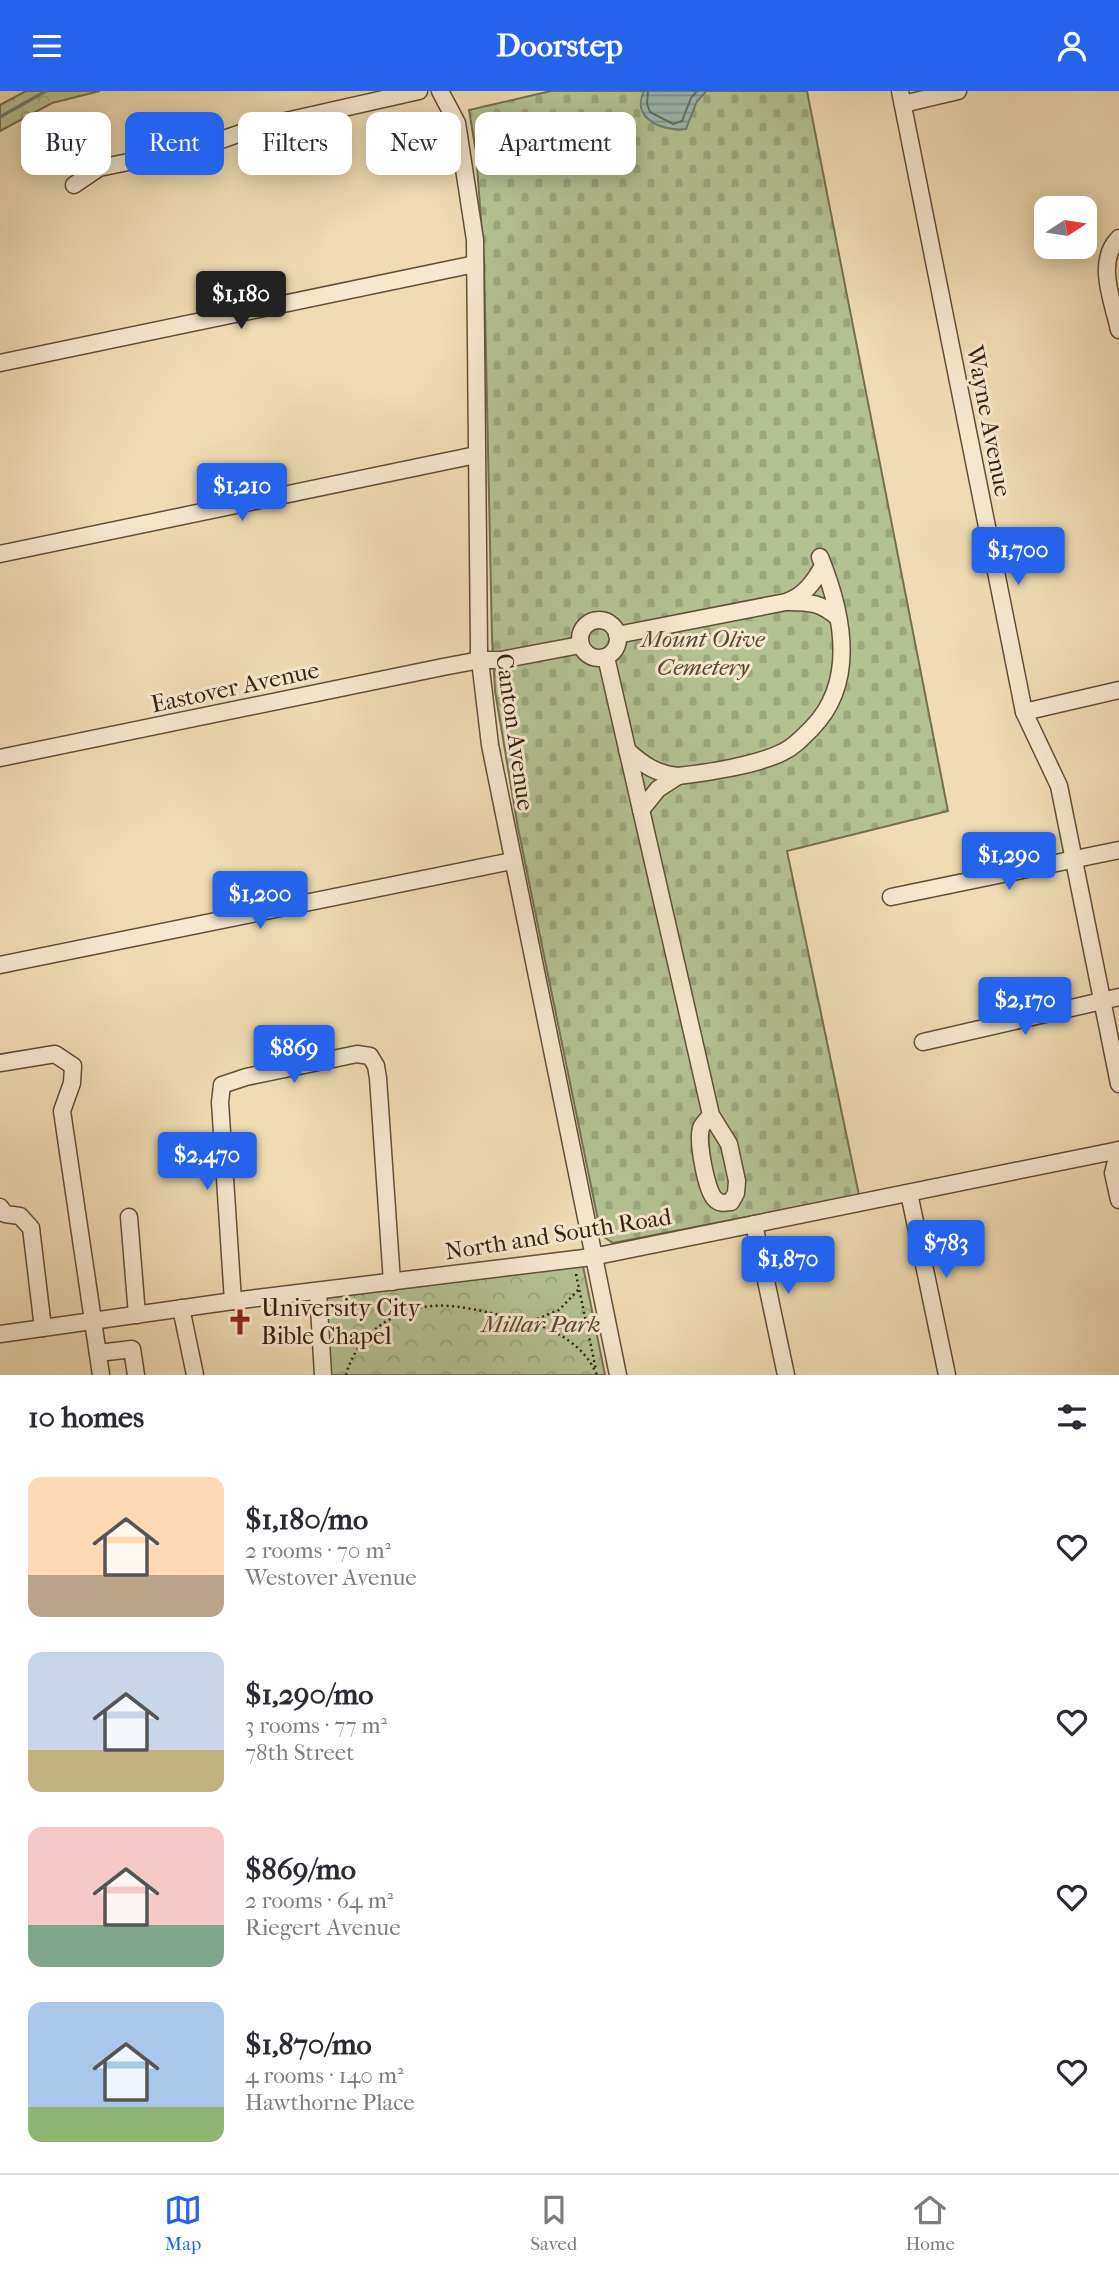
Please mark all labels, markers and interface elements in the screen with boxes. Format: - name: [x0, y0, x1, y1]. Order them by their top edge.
- icon: menu: [28, 27, 66, 65]
- text: Doorstep: [496, 27, 623, 64]
- icon: person: [1053, 27, 1091, 65]
- chip: Buy: [21, 112, 111, 175]
- chip: Rent: [125, 112, 224, 175]
- chip: Filters: [238, 112, 352, 175]
- chip: New: [366, 112, 461, 175]
- chip: Apartment: [475, 112, 636, 175]
- north arrow: [1034, 196, 1097, 259]
- map controls: [1034, 196, 1097, 259]
- pin: $1,180: [184, 271, 298, 331]
- text: $1,180: [212, 280, 270, 307]
- street label: Wayne Avenue: [960, 342, 1017, 499]
- pin: $1,210: [185, 463, 299, 523]
- text: $1,210: [213, 472, 271, 499]
- pin: $1,700: [961, 527, 1075, 587]
- text: $1,700: [988, 536, 1048, 563]
- park label: Mount Olive Cemetery: [639, 625, 766, 681]
- street label: Canton Avenue: [490, 652, 540, 812]
- street label: Eastover Avenue: [148, 655, 322, 718]
- pin: $1,290: [952, 833, 1066, 892]
- text: $1,290: [978, 841, 1040, 868]
- pin: $1,200: [203, 871, 317, 931]
- text: $1,200: [229, 880, 291, 907]
- pin: $2,170: [968, 977, 1082, 1037]
- text: $2,170: [994, 986, 1056, 1013]
- pin: $869: [253, 1025, 335, 1085]
- text: $869: [270, 1034, 318, 1061]
- pin: $2,470: [150, 1133, 264, 1192]
- text: $2,470: [174, 1141, 240, 1168]
- street label: North and South Road: [443, 1202, 674, 1266]
- pin: $783: [905, 1221, 987, 1280]
- text: $783: [924, 1229, 968, 1256]
- pin: $1,870: [731, 1237, 845, 1296]
- text: $1,870: [758, 1245, 818, 1272]
- place label: University City Bible Chapel: [261, 1294, 422, 1350]
- church icon: University City Bible Chapel: [225, 1307, 255, 1337]
- park label: Millar Park: [479, 1310, 601, 1338]
- icon: filters: [1053, 1398, 1091, 1436]
- text: 10 homes: [28, 1400, 144, 1435]
- text: $1,180/mo: [245, 1502, 368, 1537]
- icon: home: [84, 1505, 168, 1589]
- icon: heart: [1053, 1528, 1091, 1566]
- text: 2 rooms · 70 m²: [245, 1537, 391, 1564]
- text: Westover Avenue: [245, 1564, 417, 1591]
- text: $1,290/mo: [245, 1677, 373, 1712]
- icon: home: [84, 1680, 168, 1764]
- icon: heart: [1053, 1703, 1091, 1741]
- text: 3 rooms · 77 m²: [245, 1712, 387, 1739]
- text: 78th Street: [245, 1739, 354, 1766]
- text: $869/mo: [245, 1852, 356, 1887]
- icon: home: [84, 1855, 168, 1939]
- icon: heart: [1053, 1878, 1091, 1916]
- text: 2 rooms · 64 m²: [245, 1887, 393, 1914]
- text: Riegert Avenue: [245, 1914, 401, 1941]
- text: $1,870/mo: [245, 2027, 372, 2062]
- icon: home: [84, 2030, 168, 2114]
- icon: heart: [1053, 2053, 1091, 2091]
- text: 4 rooms · 140 m²: [245, 2062, 404, 2089]
- text: Hawthorne Place: [245, 2089, 415, 2116]
- tab: Map: [164, 2191, 202, 2255]
- tab: Saved: [530, 2191, 577, 2255]
- tab: Home: [905, 2191, 955, 2255]

